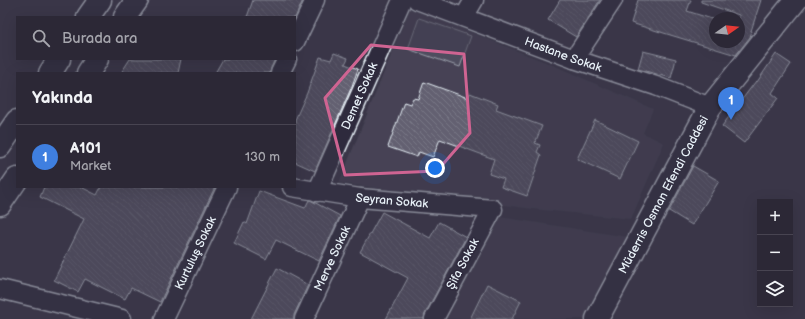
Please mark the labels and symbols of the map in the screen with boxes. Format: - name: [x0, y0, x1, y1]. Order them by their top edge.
- north arrow: [709, 12, 745, 48]
- street label: Hastane Sokak: [522, 34, 604, 75]
- street label: Demet Sokak: [338, 60, 381, 132]
- pin: 1: [718, 87, 744, 120]
- street label: Müderris Osman Efendi Caddesi: [615, 113, 712, 276]
- your location: [425, 158, 445, 178]
- street label: Seyran Sokak: [355, 190, 429, 211]
- street label: Kurtuluş Sokak: [171, 214, 219, 292]
- street label: Merve Sokak: [311, 223, 354, 293]
- street label: Şifa Sokak: [443, 236, 483, 292]

